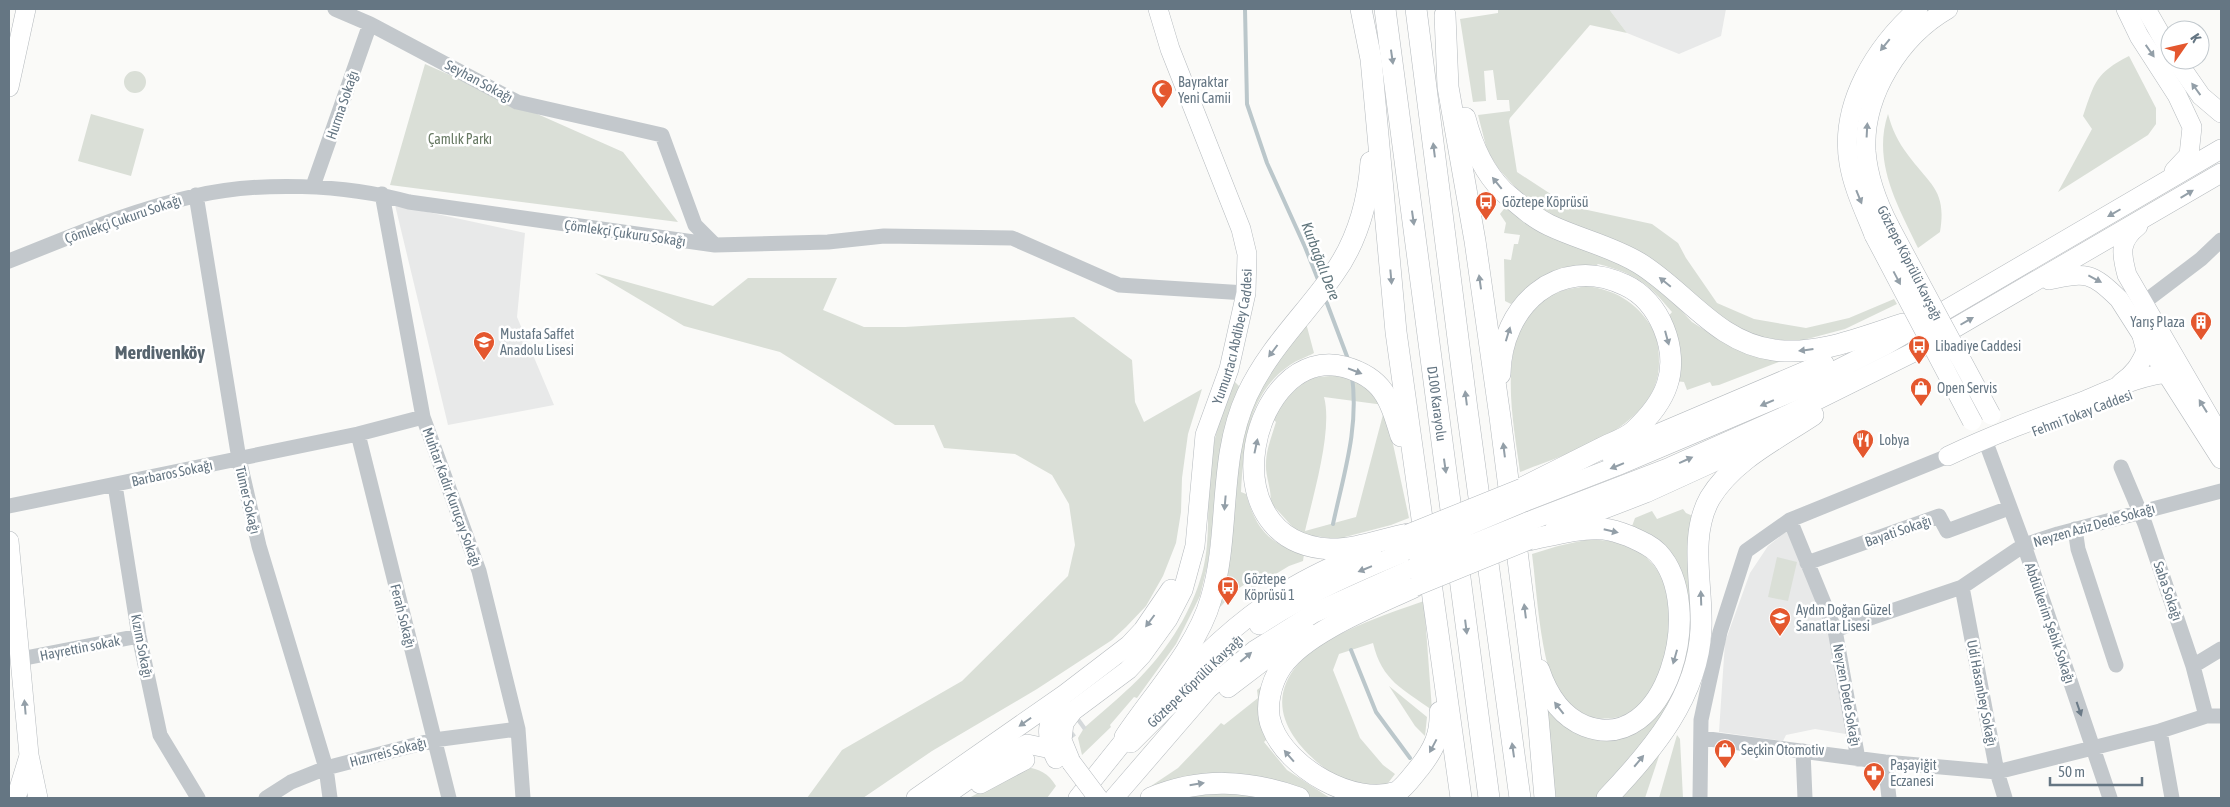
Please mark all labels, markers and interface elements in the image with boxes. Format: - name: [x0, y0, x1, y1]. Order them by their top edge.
- north arrow: [2160, 20, 2210, 70]
- text: K: [2187, 30, 2204, 45]
- one-way arrow: [1880, 39, 1891, 51]
- one-way arrow: [2145, 44, 2155, 58]
- one-way arrow: [1388, 49, 1396, 65]
- street label: Seyhan Sokağı: [442, 57, 516, 105]
- street label: Hurma Sokağı: [323, 68, 361, 142]
- place label: Bayraktar Yeni Camii: [1178, 74, 1231, 106]
- mosque icon: Bayraktar Yeni Camii: [1150, 78, 1174, 109]
- one-way arrow: [2191, 82, 2201, 96]
- one-way arrow: [1864, 121, 1872, 137]
- park label: Çamlık Parkı: [428, 131, 492, 147]
- one-way arrow: [1430, 142, 1438, 158]
- one-way arrow: [1492, 177, 1503, 189]
- one-way arrow: [2181, 189, 2194, 198]
- bus stop icon: Göztepe Köprüsü: [1474, 190, 1498, 221]
- one-way arrow: [1855, 190, 1863, 205]
- street label: Çömlekçi Çukuru Sokağı: [63, 192, 183, 246]
- place label: Göztepe Köprüsü: [1502, 194, 1588, 210]
- street label: Göztepe Köprülü Kavşağı: [1874, 203, 1946, 323]
- one-way arrow: [2108, 208, 2121, 217]
- one-way arrow: [1409, 210, 1417, 226]
- street label: Çömlekçi Çukuru Sokağı: [563, 217, 687, 249]
- water label: Kurbağalı Dere: [1298, 220, 1344, 303]
- street label: Yumurtacı Abdibey Caddesi: [1209, 268, 1255, 407]
- one-way arrow: [1387, 269, 1395, 285]
- one-way arrow: [1893, 271, 1901, 285]
- one-way arrow: [1476, 274, 1484, 290]
- one-way arrow: [2088, 275, 2102, 284]
- one-way arrow: [1659, 276, 1672, 287]
- building icon: Yarış Plaza: [2189, 310, 2213, 341]
- place label: Yarış Plaza: [2130, 314, 2185, 330]
- one-way arrow: [1961, 316, 1974, 325]
- place label: Mustafa Saffet Anadolu Lisesi: [500, 326, 574, 358]
- one-way arrow: [1504, 327, 1512, 342]
- school or university icon: Mustafa Saffet Anadolu Lisesi: [472, 330, 496, 361]
- one-way arrow: [1663, 331, 1671, 346]
- bus stop icon: Libadiye Caddesi: [1907, 334, 1931, 365]
- place label: Libadiye Caddesi: [1935, 338, 2021, 354]
- district label: Merdivenköy: [115, 341, 205, 363]
- one-way arrow: [1267, 344, 1278, 357]
- one-way arrow: [1797, 347, 1813, 355]
- street label: D100 Karayolu: [1424, 365, 1450, 442]
- one-way arrow: [1348, 367, 1363, 375]
- shop icon: Open Servis: [1909, 376, 1933, 407]
- place label: Open Servis: [1937, 380, 1997, 396]
- street label: Fehmi Tokay Caddesi: [2029, 386, 2135, 440]
- one-way arrow: [1462, 390, 1470, 406]
- one-way arrow: [2198, 399, 2207, 412]
- one-way arrow: [1760, 400, 1774, 408]
- street label: Muhtar Kadir Kuruçay Sokağı: [419, 425, 485, 569]
- restaurant icon: Lobya: [1851, 428, 1875, 459]
- place label: Lobya: [1879, 432, 1910, 448]
- one-way arrow: [1252, 439, 1260, 454]
- one-way arrow: [1500, 441, 1508, 457]
- one-way arrow: [1679, 456, 1693, 464]
- street label: Barbaros Sokağı: [130, 457, 214, 489]
- one-way arrow: [1441, 458, 1449, 474]
- one-way arrow: [1609, 463, 1624, 470]
- street label: Tümer Sokağı: [232, 465, 264, 535]
- one-way arrow: [1220, 496, 1228, 512]
- street label: Neyzen Aziz Dede Sokağı: [2031, 500, 2157, 550]
- street label: Bayati Sokağı: [1863, 512, 1933, 550]
- one-way arrow: [1604, 527, 1619, 535]
- street label: Saba Sokağı: [2150, 559, 2186, 623]
- street label: Abdülkerim Şebik Sokağı: [2022, 560, 2078, 686]
- one-way arrow: [1357, 565, 1372, 573]
- place label: Göztepe Köprüsü 1: [1244, 571, 1295, 603]
- bus stop icon: Göztepe Köprüsü 1: [1216, 575, 1240, 606]
- street label: Ferah Sokağı: [387, 582, 419, 650]
- one-way arrow: [1697, 590, 1705, 606]
- one-way arrow: [1520, 602, 1528, 618]
- place label: Aydın Doğan Güzel Sanatlar Lisesi: [1796, 602, 1892, 634]
- school or university icon: Aydın Doğan Güzel Sanatlar Lisesi: [1768, 606, 1792, 637]
- street label: Kızım Sokağı: [128, 613, 156, 679]
- one-way arrow: [1145, 614, 1156, 627]
- one-way arrow: [1463, 619, 1471, 635]
- street label: Göztepe Köprülü Kavşağı: [1144, 631, 1246, 731]
- street label: Hayrettin sokak: [39, 632, 121, 664]
- street label: Udi Hasanbey Sokağı: [1964, 639, 2000, 747]
- street label: Neyzen Dede Sokağı: [1830, 643, 1864, 747]
- one-way arrow: [1670, 649, 1678, 664]
- one-way arrow: [1240, 652, 1253, 663]
- one-way arrow: [21, 699, 29, 715]
- one-way arrow: [1554, 701, 1565, 714]
- one-way arrow: [2076, 701, 2083, 716]
- one-way arrow: [1018, 717, 1032, 727]
- street label: Hızırreis Sokağı: [348, 734, 428, 770]
- shop icon: Seçkin Otomotiv: [1713, 738, 1737, 769]
- one-way arrow: [1429, 739, 1437, 754]
- one-way arrow: [1509, 742, 1517, 758]
- place label: Seçkin Otomotiv: [1741, 742, 1825, 758]
- one-way arrow: [1284, 750, 1295, 763]
- scale bar: [2050, 754, 2142, 786]
- one-way arrow: [1634, 755, 1645, 768]
- place label: Paşayiğit Eczanesi: [1890, 757, 1937, 789]
- pharmacy icon: Paşayiğit Eczanesi: [1862, 761, 1886, 792]
- text: 50 m: [2058, 763, 2085, 780]
- one-way arrow: [1190, 780, 1206, 788]

